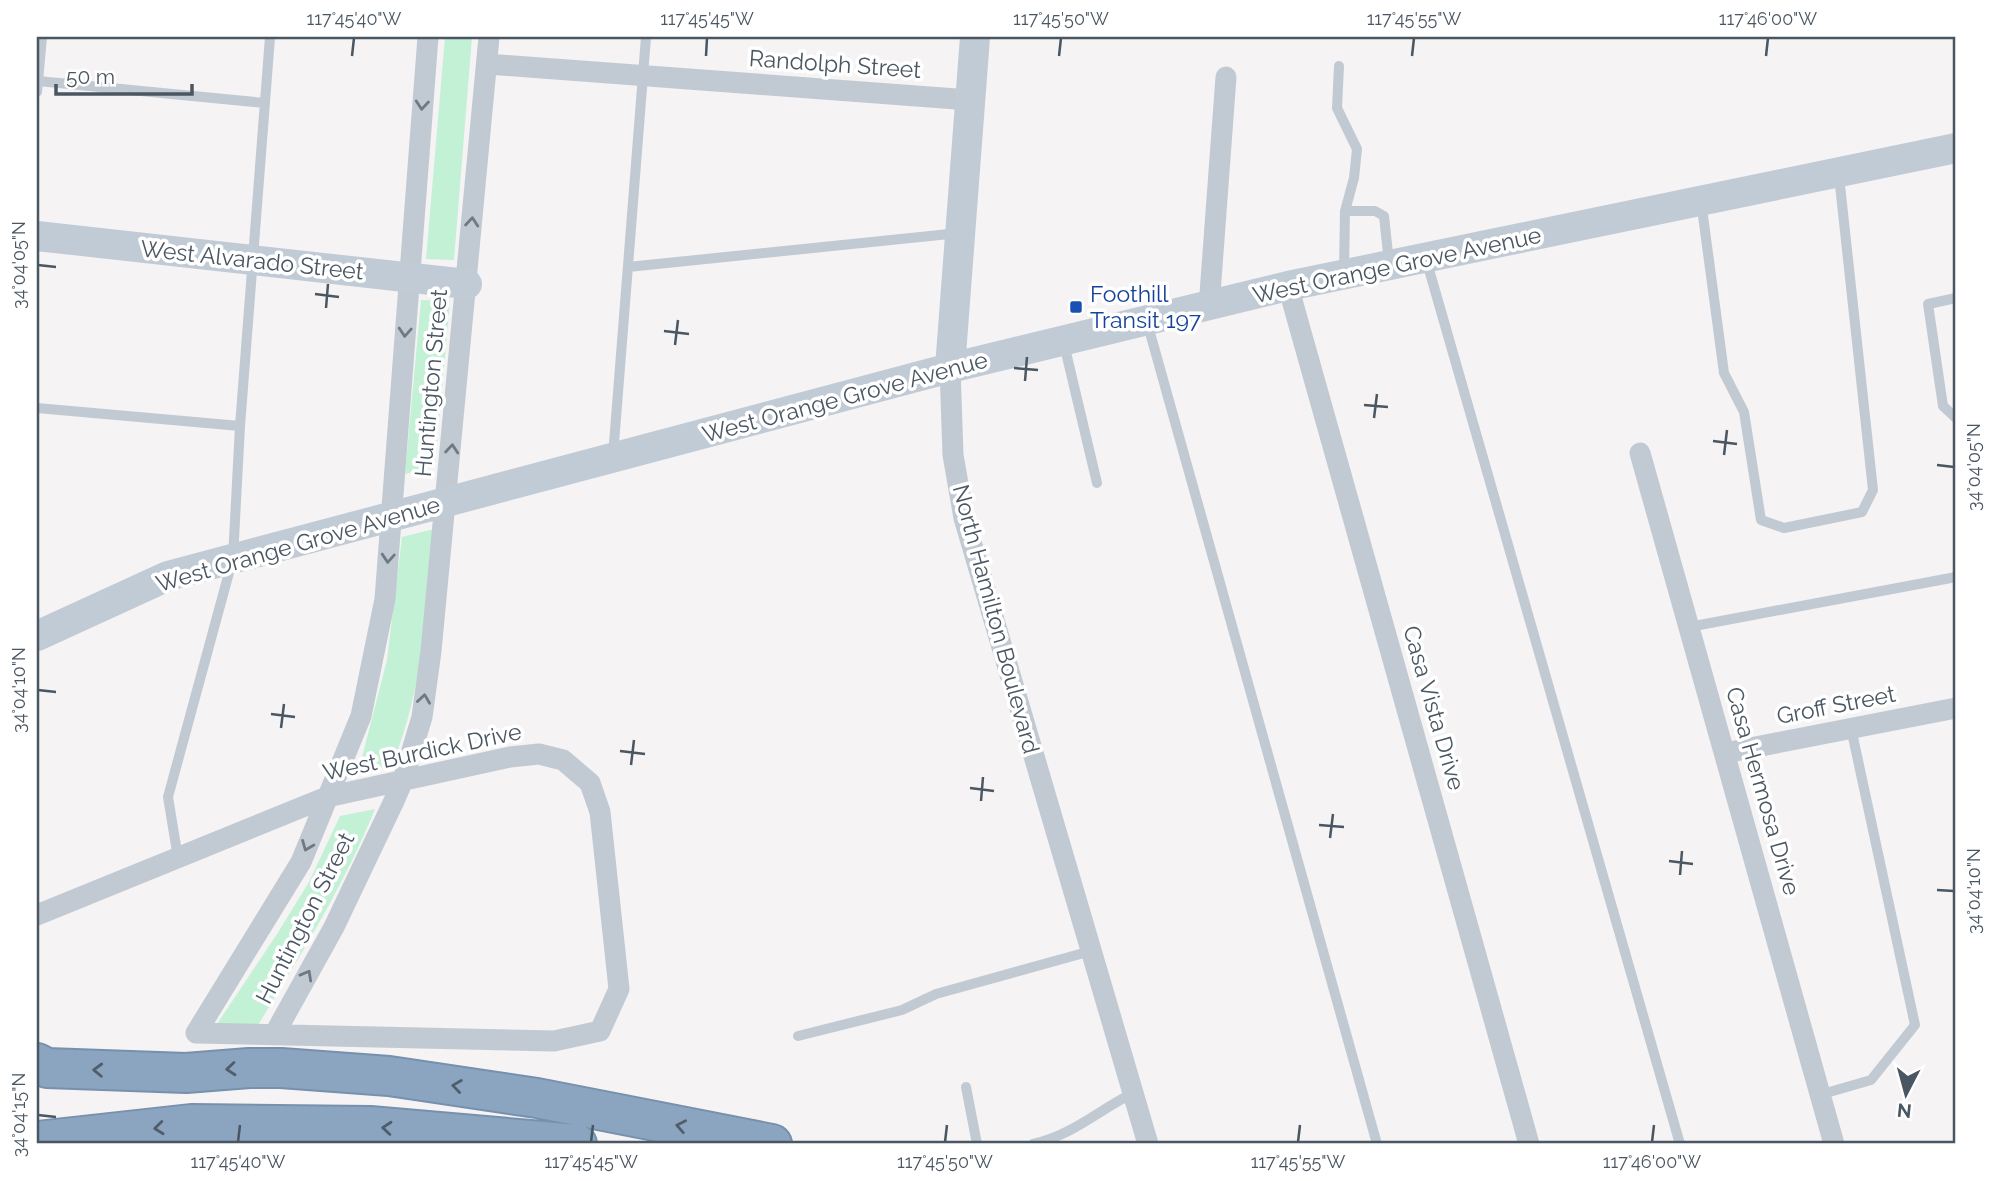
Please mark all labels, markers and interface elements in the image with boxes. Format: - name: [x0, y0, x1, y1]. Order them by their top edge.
- text: 117°45'40"W: [307, 8, 402, 29]
- text: 117°45'45"W: [660, 8, 754, 29]
- text: 117°45'50"W: [1013, 8, 1109, 29]
- text: 117°45'55"W: [1367, 8, 1462, 29]
- text: 117°46'00"W: [1719, 8, 1817, 29]
- street label: Randolph Street: [748, 44, 922, 83]
- scale bar: [56, 52, 192, 96]
- text: 50 m: [66, 64, 115, 89]
- one-way arrow: [415, 100, 430, 111]
- one-way arrow: [464, 217, 479, 228]
- text: 34°04'05"N: [8, 221, 29, 309]
- street label: West Orange Grove Avenue: [1250, 221, 1544, 308]
- street label: West Alvarado Street: [139, 234, 365, 285]
- place label: Foothill Transit 197: [1090, 280, 1202, 333]
- street label: Huntington Street: [409, 288, 452, 478]
- marker: Foothill Transit 197: [1068, 299, 1084, 315]
- one-way arrow: [397, 326, 412, 337]
- street label: West Orange Grove Avenue: [699, 345, 990, 448]
- text: 34°04'05"N: [1963, 423, 1984, 511]
- one-way arrow: [444, 443, 459, 454]
- street label: North Hamilton Boulevard: [948, 481, 1045, 756]
- street label: West Orange Grove Avenue: [153, 490, 443, 597]
- one-way arrow: [381, 553, 396, 564]
- street label: Casa Vista Drive: [1398, 623, 1471, 793]
- text: 34°04'10"N: [8, 647, 29, 733]
- street label: Groff Street: [1774, 680, 1898, 729]
- street label: Casa Hermosa Drive: [1721, 684, 1806, 898]
- one-way arrow: [417, 694, 432, 705]
- street label: West Burdick Drive: [320, 717, 524, 786]
- street label: Huntington Street: [250, 827, 360, 1008]
- one-way arrow: [301, 839, 315, 852]
- text: 34°04'10"N: [1963, 848, 1984, 934]
- one-way arrow: [299, 970, 312, 982]
- north arrow: [1870, 1058, 1940, 1128]
- one-way arrow: [225, 1061, 236, 1076]
- one-way arrow: [92, 1062, 103, 1077]
- text: 34°04'15"N: [8, 1073, 29, 1157]
- one-way arrow: [452, 1079, 463, 1094]
- text: N: [1896, 1099, 1913, 1123]
- one-way arrow: [153, 1120, 165, 1135]
- one-way arrow: [675, 1120, 687, 1135]
- one-way arrow: [381, 1121, 392, 1136]
- text: 117°45'40"W: [191, 1151, 286, 1172]
- text: 117°45'45"W: [544, 1151, 638, 1172]
- text: 117°45'50"W: [897, 1151, 993, 1172]
- text: 117°45'55"W: [1251, 1151, 1346, 1172]
- text: 117°46'00"W: [1603, 1151, 1701, 1172]

